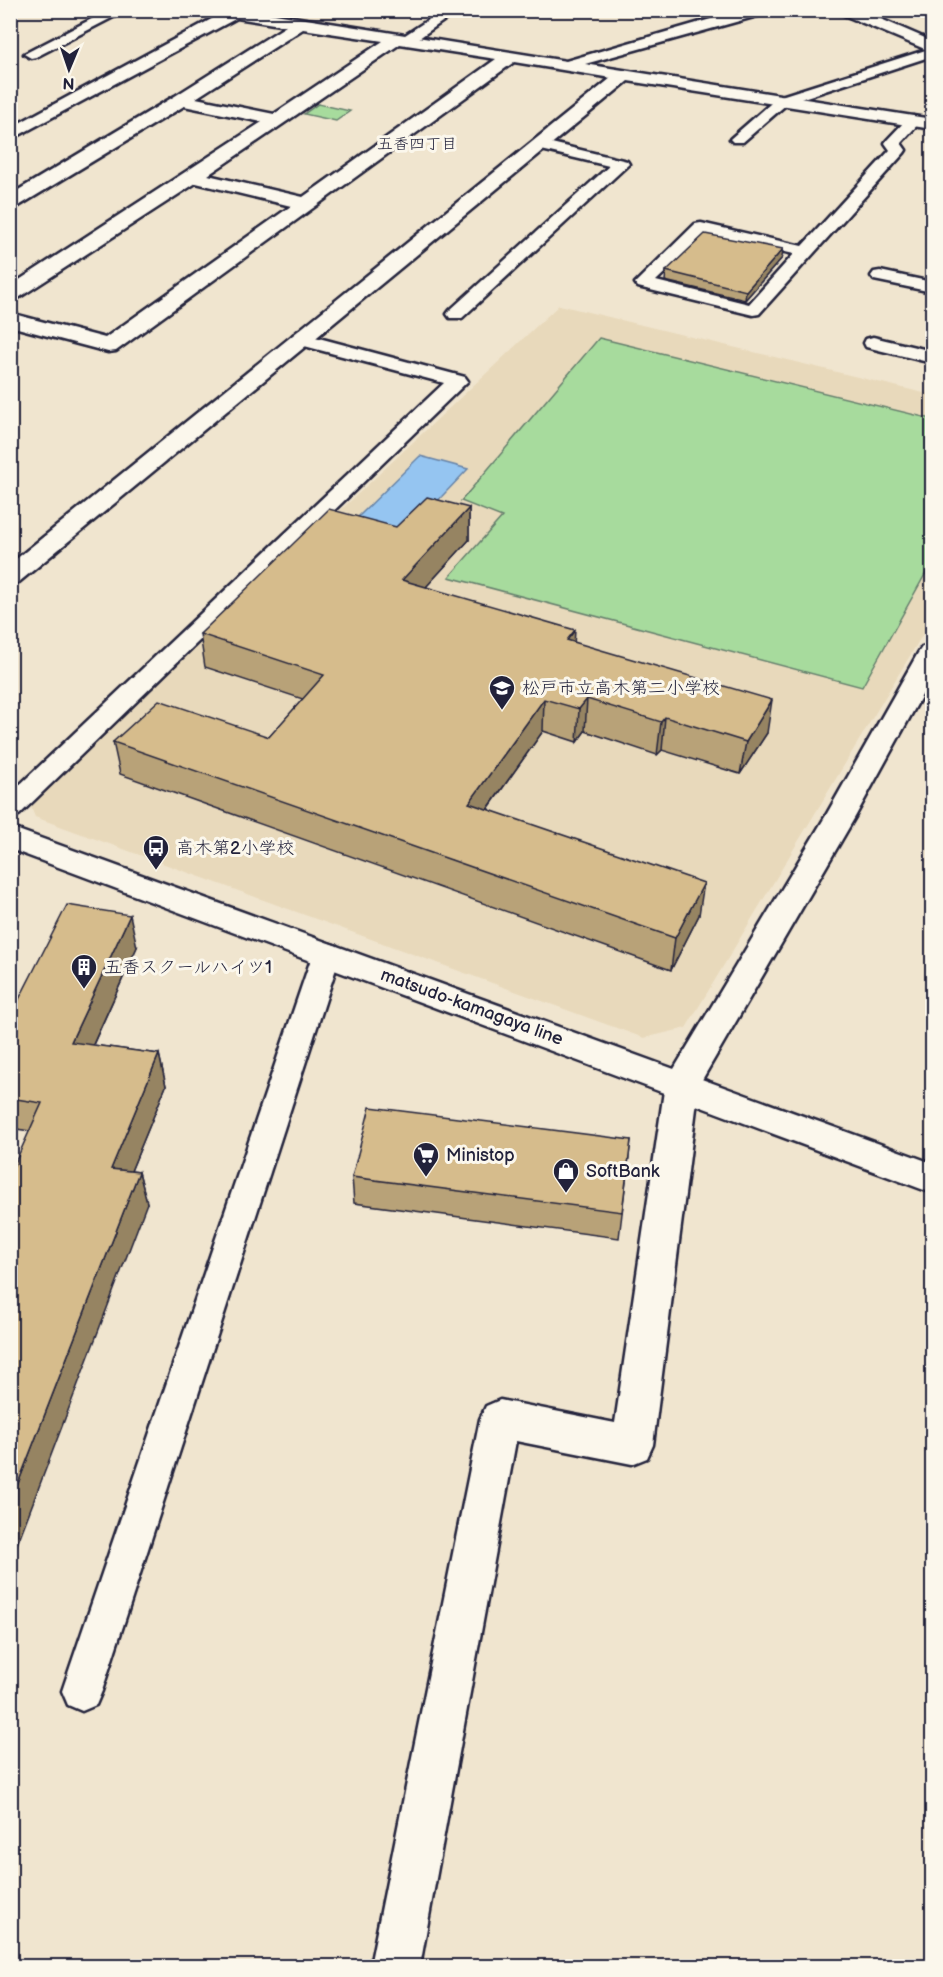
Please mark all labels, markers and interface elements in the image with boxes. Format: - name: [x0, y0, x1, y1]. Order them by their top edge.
- north arrow: [39, 39, 99, 99]
- text: N: [62, 73, 75, 92]
- district label: 五香四丁目: [377, 135, 457, 154]
- school or university icon: 松戸市立高木第二小学校: [487, 673, 517, 711]
- place label: 松戸市立高木第二小学校: [522, 678, 720, 699]
- bus stop icon: 高木第2小学校: [141, 833, 171, 871]
- place label: 高木第2小学校: [176, 838, 295, 859]
- building icon: 五香スクールハイツ1: [69, 952, 99, 990]
- place label: 五香スクールハイツ1: [104, 957, 272, 978]
- street label: matsudo-kamagaya line: [378, 964, 566, 1050]
- supermarket icon: Ministop: [411, 1140, 441, 1178]
- place label: Ministop: [446, 1145, 515, 1166]
- shop icon: SoftBank: [551, 1156, 581, 1194]
- place label: SoftBank: [586, 1161, 660, 1182]

